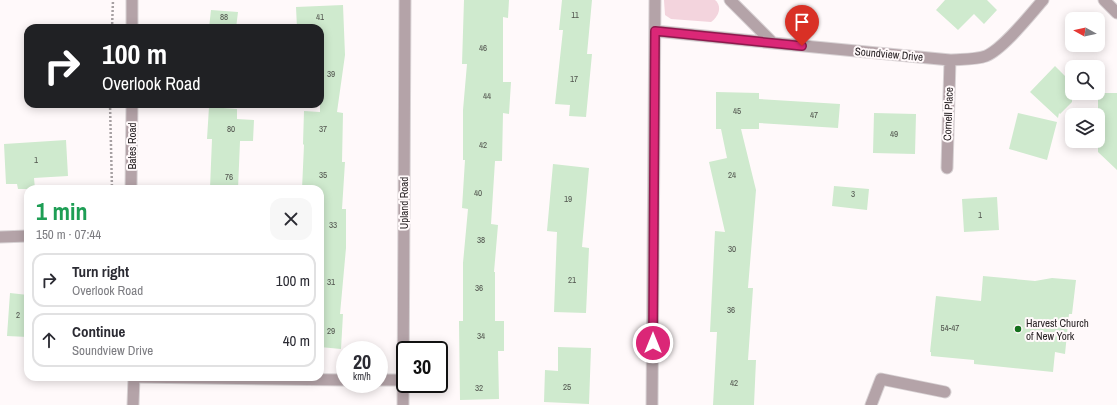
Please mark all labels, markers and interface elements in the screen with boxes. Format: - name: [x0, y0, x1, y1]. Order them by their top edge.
- pin: [785, 5, 819, 46]
- house number: 11: [571, 9, 579, 21]
- house number: 88: [220, 11, 228, 23]
- house number: 41: [316, 11, 324, 23]
- icon: arrive: [791, 11, 813, 33]
- north arrow: [1065, 12, 1105, 52]
- map controls: [1065, 12, 1105, 148]
- text: 100 m: [102, 35, 167, 73]
- icon: right: [36, 40, 88, 92]
- house number: 46: [479, 42, 487, 54]
- street label: Soundview Drive: [854, 44, 924, 64]
- button: search: [1065, 60, 1105, 100]
- house number: 39: [327, 68, 335, 80]
- text: Overlook Road: [102, 71, 200, 96]
- house number: 17: [570, 73, 578, 85]
- street label: Cornell Place: [940, 87, 956, 141]
- house number: 44: [483, 90, 491, 102]
- house number: 45: [733, 105, 741, 117]
- button: layers: [1065, 108, 1105, 148]
- house number: 47: [810, 109, 818, 121]
- street label: Bates Road: [125, 122, 139, 170]
- house number: 80: [227, 123, 235, 135]
- house number: 37: [319, 123, 327, 135]
- house number: 49: [890, 128, 898, 140]
- house number: 42: [479, 139, 487, 151]
- house number: 1: [34, 154, 38, 166]
- house number: 35: [319, 169, 327, 181]
- house number: 24: [728, 169, 736, 181]
- house number: 76: [225, 171, 233, 183]
- street label: Upland Road: [397, 177, 411, 229]
- house number: 40: [474, 187, 482, 199]
- house number: 3: [851, 188, 855, 200]
- house number: 19: [564, 193, 572, 205]
- text: 1 min: [36, 195, 87, 227]
- button: close: [270, 198, 312, 240]
- house number: 1: [978, 209, 982, 221]
- house number: 33: [329, 219, 337, 231]
- text: 150 m · 07:44: [36, 226, 101, 243]
- house number: 38: [477, 234, 485, 246]
- house number: 30: [728, 243, 736, 255]
- text: Turn right: [72, 261, 129, 282]
- icon: right: [38, 269, 60, 291]
- text: 100 m: [276, 270, 310, 291]
- house number: 21: [568, 274, 576, 286]
- house number: 31: [327, 276, 335, 288]
- text: Overlook Road: [72, 282, 143, 299]
- house number: 36: [475, 282, 483, 294]
- house number: 36: [727, 304, 735, 316]
- house number: 2: [16, 309, 20, 321]
- place label: Harvest Church of New York: [1026, 316, 1089, 343]
- text: Continue: [72, 321, 125, 342]
- position arrow: [632, 322, 674, 364]
- house number: 54-47: [941, 322, 959, 334]
- marker: Harvest Church of New York: [1013, 324, 1023, 334]
- house number: 29: [327, 325, 335, 337]
- icon: ahead: [38, 329, 60, 351]
- text: 40 m: [283, 330, 310, 351]
- house number: 34: [477, 330, 485, 342]
- speed limit sign: 30: [396, 341, 448, 393]
- text: Soundview Drive: [72, 342, 153, 359]
- text: 20: [353, 348, 371, 375]
- text: km/h: [353, 370, 371, 383]
- house number: 42: [730, 377, 738, 389]
- house number: 25: [563, 381, 571, 393]
- house number: 32: [475, 382, 483, 394]

